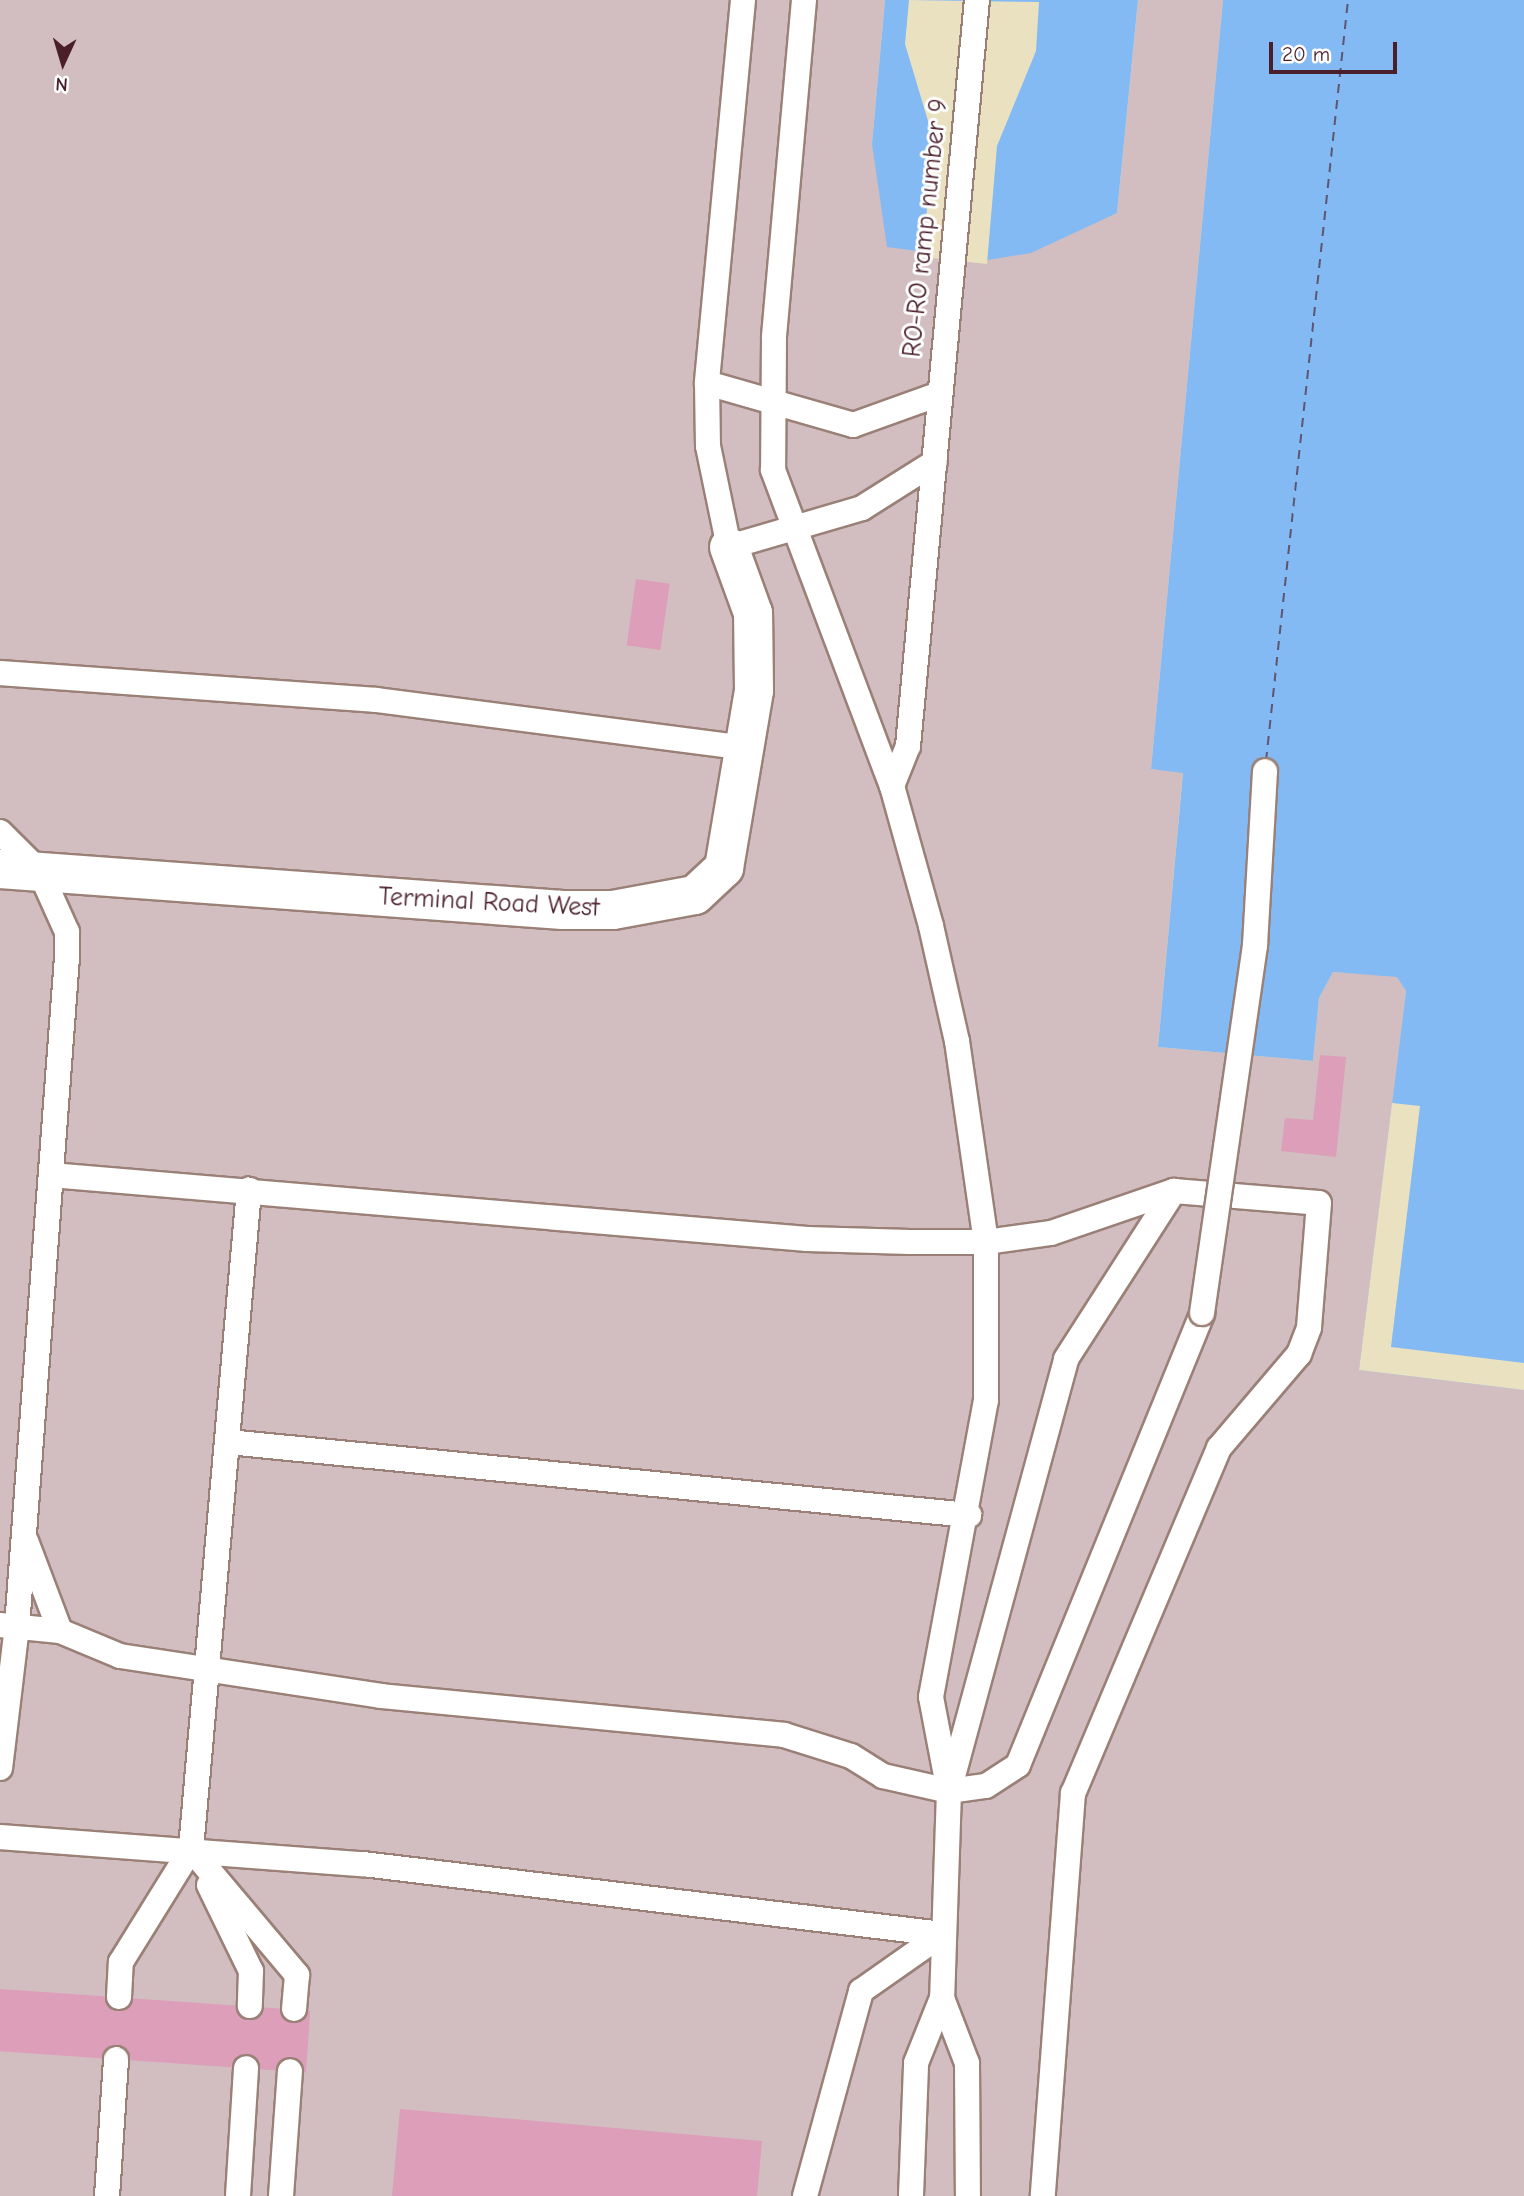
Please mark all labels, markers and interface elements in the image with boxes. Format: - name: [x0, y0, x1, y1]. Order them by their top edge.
- north arrow: [28, 28, 98, 98]
- scale bar: [1272, 28, 1400, 72]
- text: 20 m: [1282, 42, 1330, 66]
- text: N: [55, 73, 68, 95]
- street label: RO-RO ramp number 9: [897, 97, 955, 359]
- street label: Terminal Road West: [378, 882, 600, 924]

